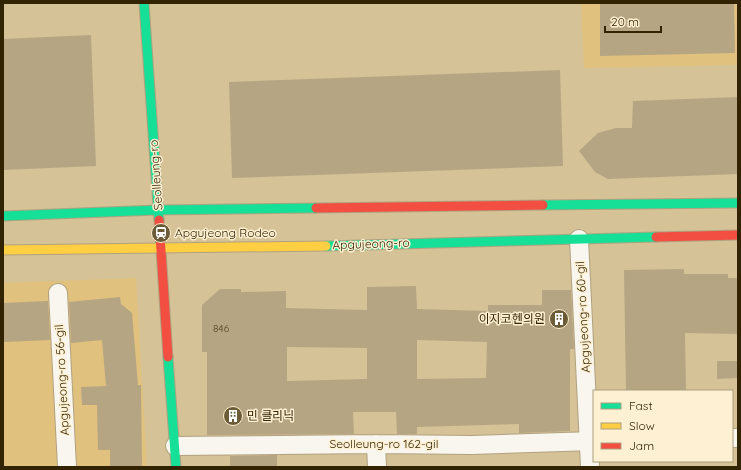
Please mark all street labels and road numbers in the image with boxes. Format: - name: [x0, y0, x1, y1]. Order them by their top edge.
- street label: Seolleung-ro: [146, 139, 165, 211]
- street label: Apgujeong-ro: [332, 235, 410, 252]
- street label: Apgujeong-ro 60-gil: [572, 261, 593, 373]
- street label: Apgujeong-ro 56-gil: [51, 324, 72, 436]
- street label: Seolleung-ro 162-gil: [330, 436, 438, 451]

